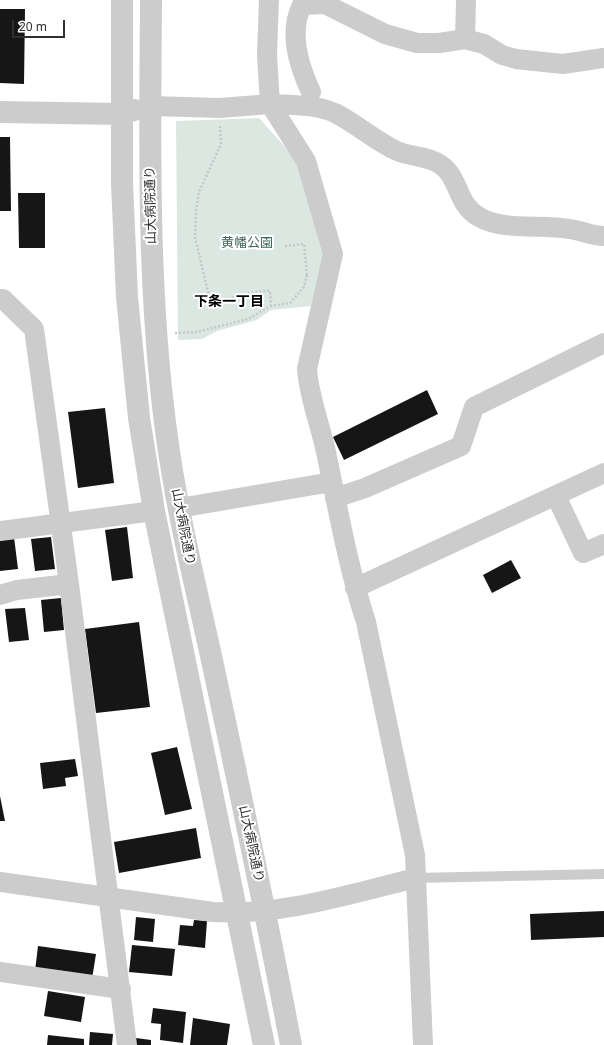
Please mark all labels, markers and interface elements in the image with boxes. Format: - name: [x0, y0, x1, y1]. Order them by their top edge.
- scale bar: [14, 12, 67, 38]
- text: 20 m: [19, 18, 47, 35]
- street label: 山大病院通り: [143, 166, 159, 244]
- park label: 黄幡公園: [221, 235, 273, 251]
- district label: 下条一丁目: [194, 294, 264, 310]
- street label: 山大病院通り: [168, 487, 198, 567]
- street label: 山大病院通り: [235, 804, 267, 884]

